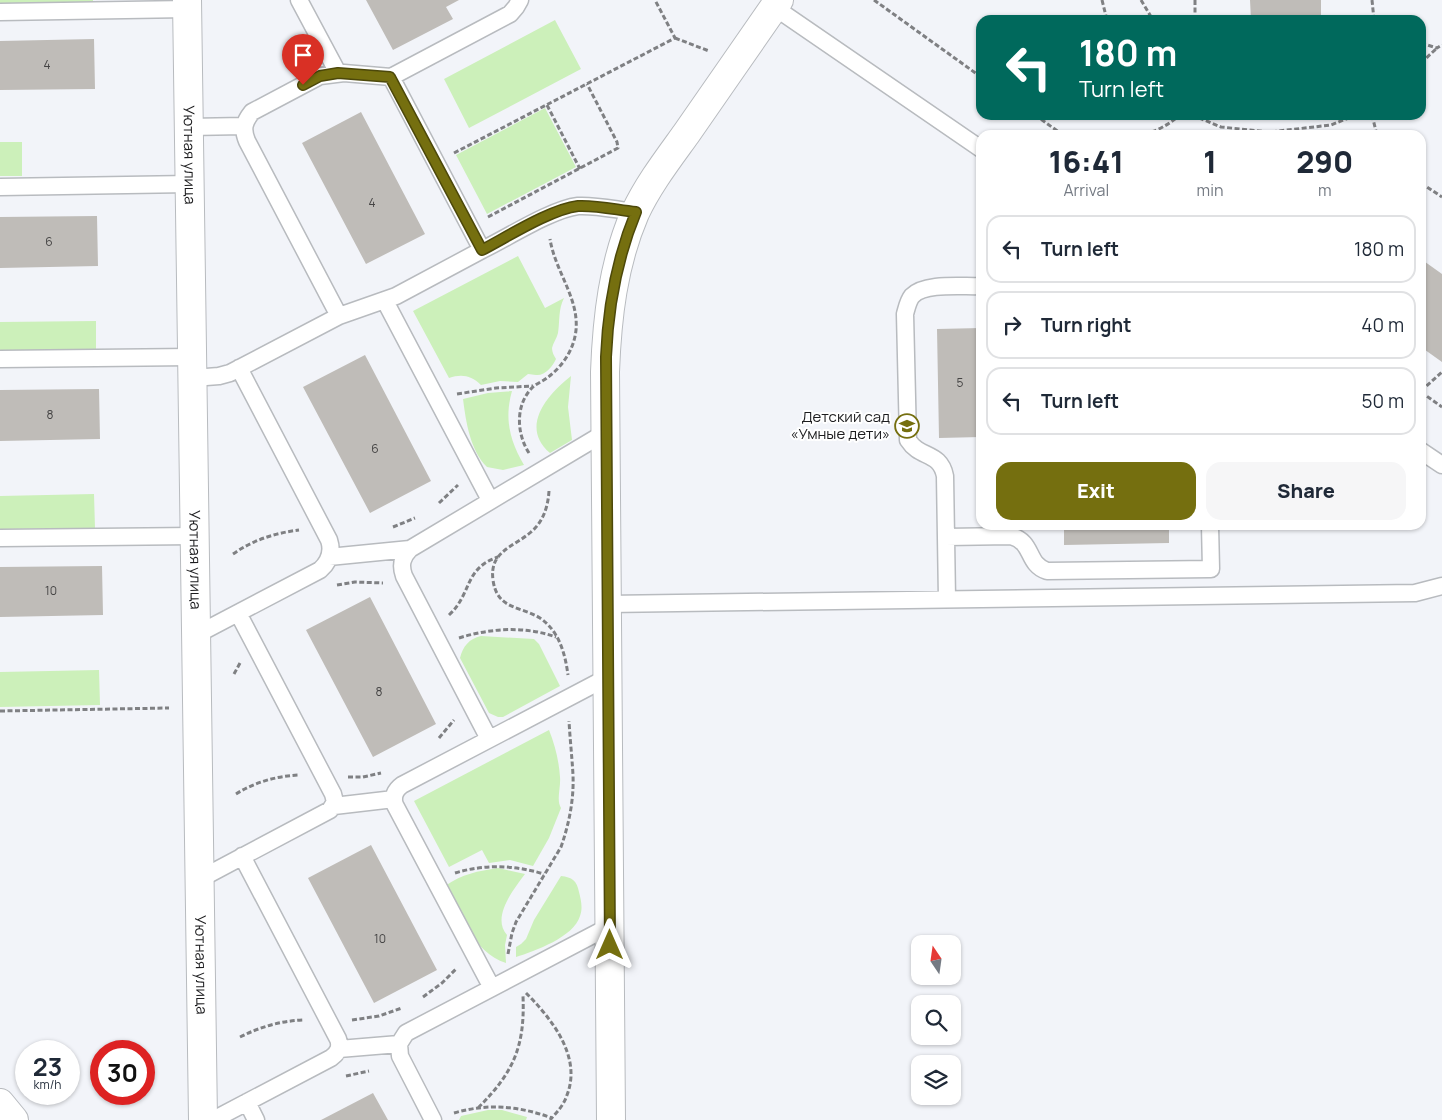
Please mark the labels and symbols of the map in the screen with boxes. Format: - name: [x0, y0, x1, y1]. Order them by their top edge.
- pin: [282, 34, 324, 85]
- house number: 4: [43, 56, 51, 73]
- street label: Уютная улица: [179, 105, 201, 205]
- house number: 4: [368, 194, 376, 211]
- house number: 6: [45, 233, 53, 250]
- house number: 5: [957, 374, 964, 391]
- house number: 8: [47, 406, 54, 423]
- place label: Детский сад «Умные дети»: [791, 406, 890, 444]
- school or university icon: Детский сад «Умные дети»: [894, 413, 920, 439]
- house number: 6: [371, 440, 379, 457]
- street label: Уютная улица: [184, 510, 207, 610]
- house number: 10: [45, 582, 57, 599]
- house number: 8: [376, 683, 383, 700]
- street label: Уютная улица: [190, 915, 212, 1015]
- position arrow: [583, 918, 635, 970]
- house number: 10: [374, 930, 386, 947]
- north arrow: [911, 935, 961, 985]
- speed limit sign: 30: [90, 1040, 155, 1105]

